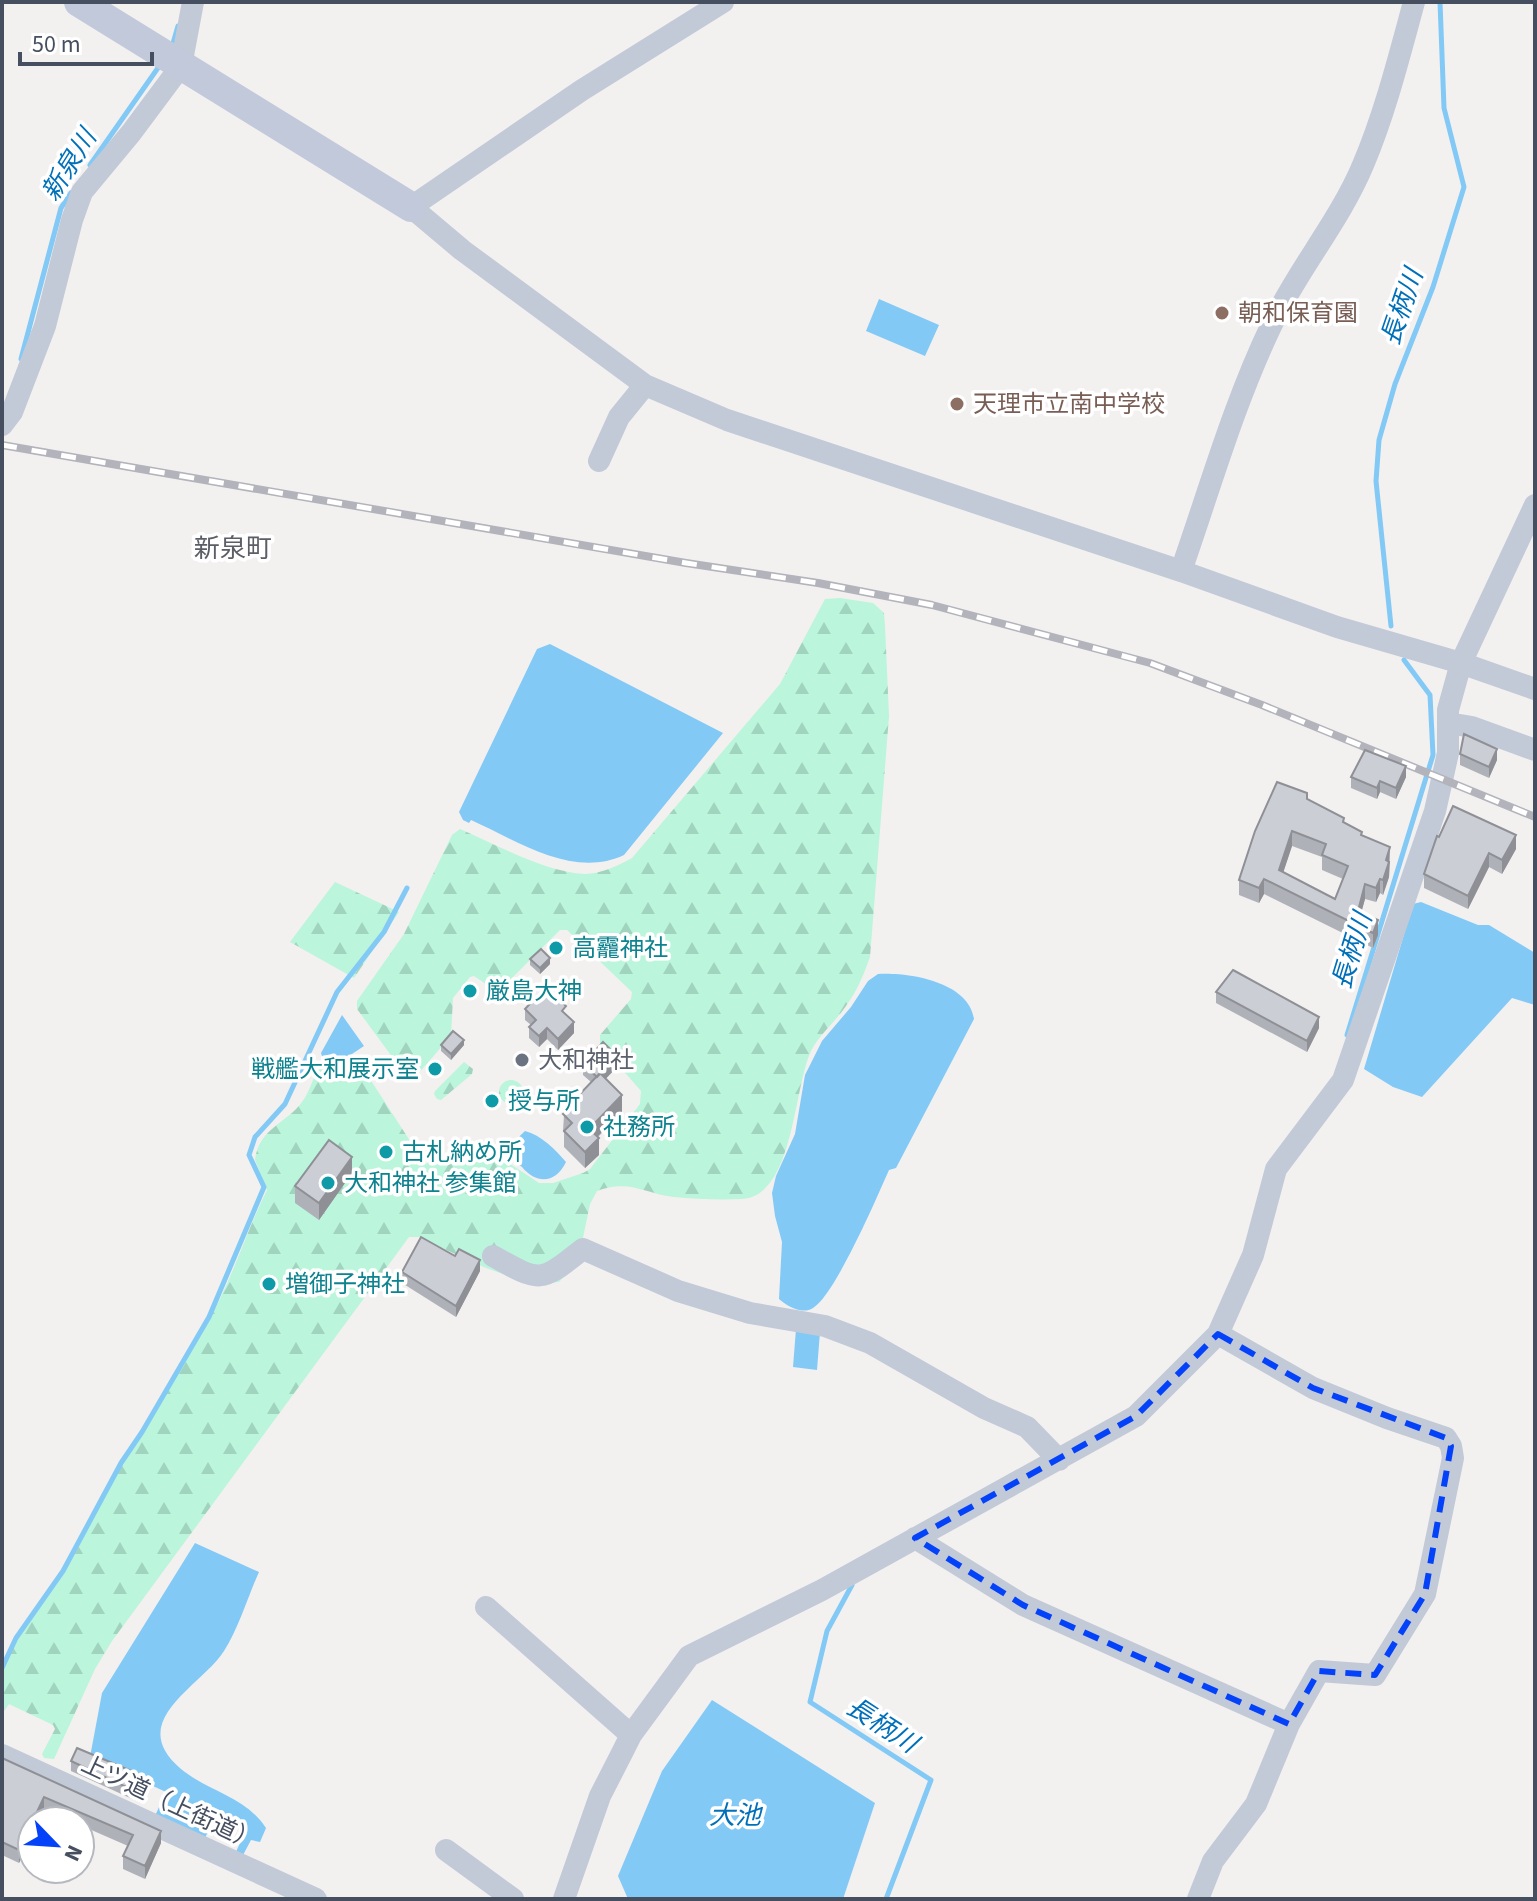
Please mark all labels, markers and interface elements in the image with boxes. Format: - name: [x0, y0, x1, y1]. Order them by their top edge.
- scale bar: [20, 16, 152, 66]
- text: 50 m: [32, 27, 81, 62]
- water label: 新泉川: [33, 120, 107, 208]
- water label: 長柄川: [1372, 261, 1433, 350]
- place label: 朝和保育園: [1238, 296, 1358, 331]
- marker: 朝和保育園: [1213, 304, 1231, 322]
- place label: 天理市立南中学校: [973, 387, 1165, 422]
- marker: 天理市立南中学校: [948, 395, 966, 413]
- district label: 新泉町: [194, 530, 272, 567]
- water label: 長柄川: [1323, 905, 1382, 994]
- place label: 高龗神社: [572, 931, 668, 966]
- marker: 高龗神社: [547, 939, 565, 957]
- place label: 厳島大神: [486, 974, 582, 1009]
- marker: 厳島大神: [461, 982, 479, 1000]
- place label: 大和神社: [538, 1043, 634, 1078]
- marker: 大和神社: [513, 1051, 531, 1069]
- place label: 戦艦大和展示室: [251, 1052, 419, 1087]
- marker: 戦艦大和展示室: [426, 1060, 444, 1078]
- place label: 授与所: [508, 1084, 580, 1119]
- marker: 授与所: [483, 1092, 501, 1110]
- place label: 社務所: [603, 1110, 675, 1145]
- marker: 社務所: [578, 1118, 596, 1136]
- place label: 古札納め所: [402, 1135, 522, 1170]
- marker: 古札納め所: [377, 1143, 395, 1161]
- place label: 大和神社 参集館: [344, 1166, 517, 1201]
- marker: 大和神社 参集館: [319, 1174, 337, 1192]
- place label: 増御子神社: [285, 1267, 405, 1302]
- marker: 増御子神社: [260, 1275, 278, 1293]
- water label: 長柄川: [839, 1688, 927, 1763]
- street label: 上ツ道（上街道）: [76, 1747, 264, 1859]
- water label: 大池: [709, 1797, 764, 1834]
- north arrow: [16, 1805, 96, 1885]
- text: N: [56, 1840, 91, 1866]

